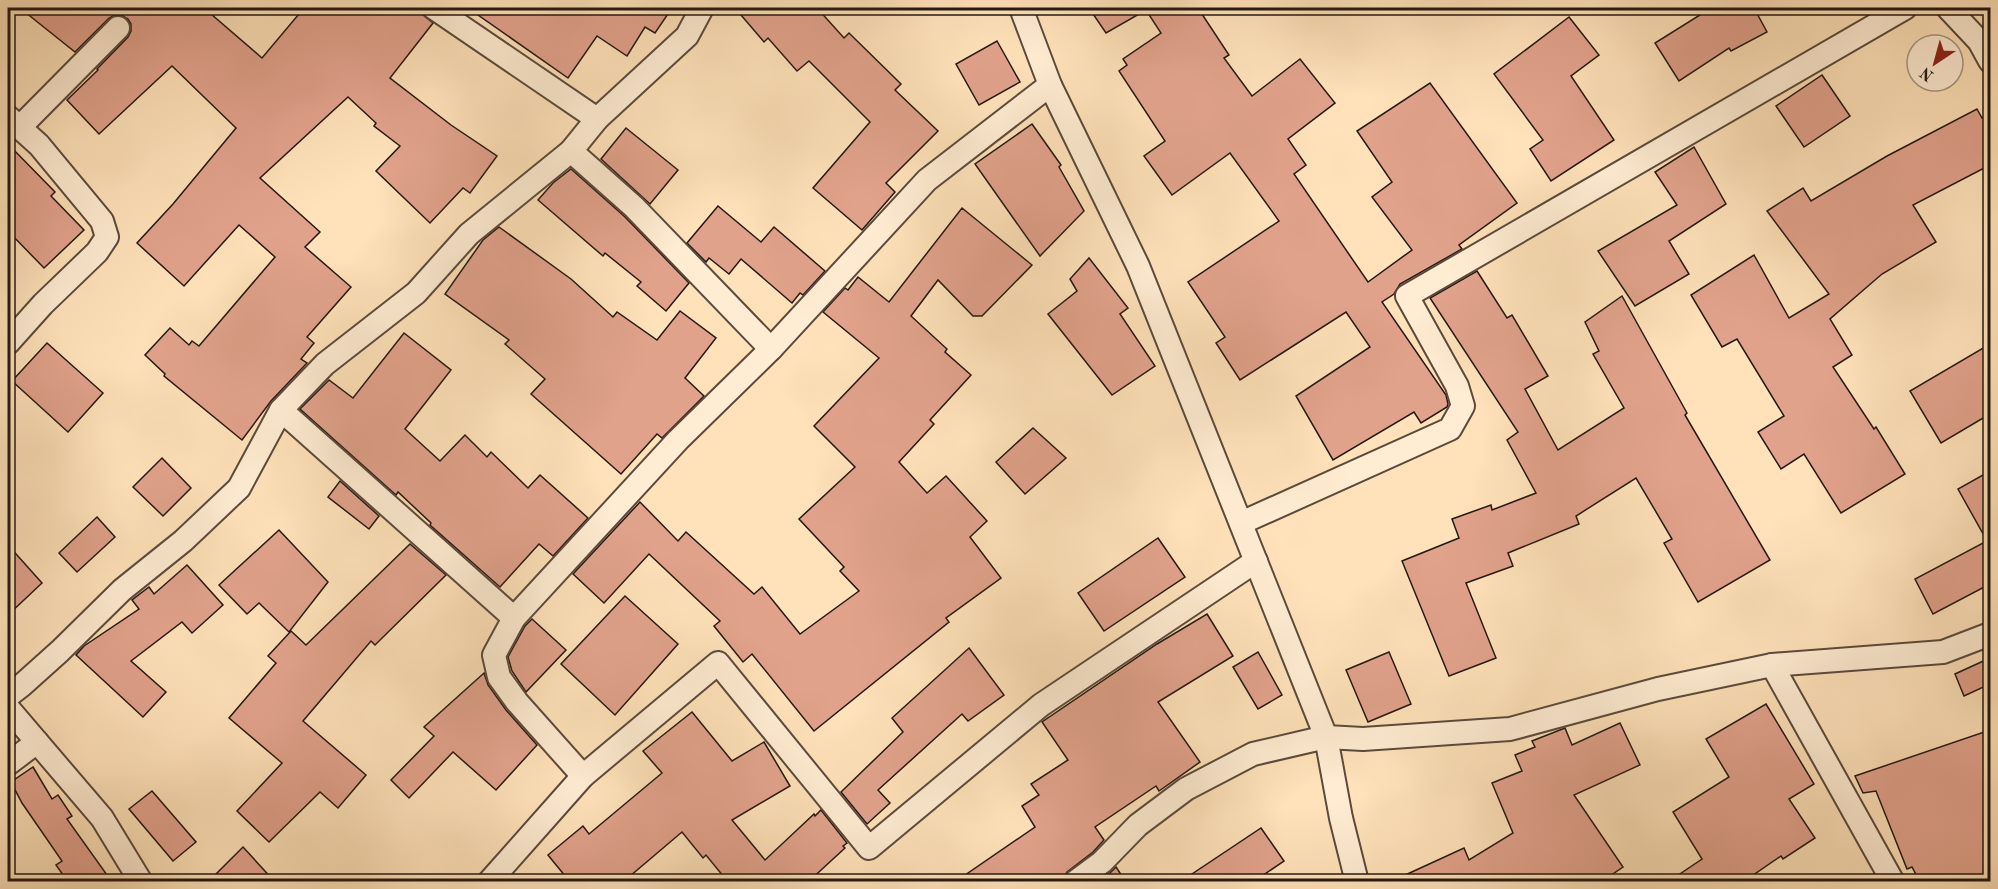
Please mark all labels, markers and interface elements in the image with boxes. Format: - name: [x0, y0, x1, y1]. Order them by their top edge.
- north arrow: [1905, 33, 1965, 93]
- text: N: [1917, 63, 1937, 84]

